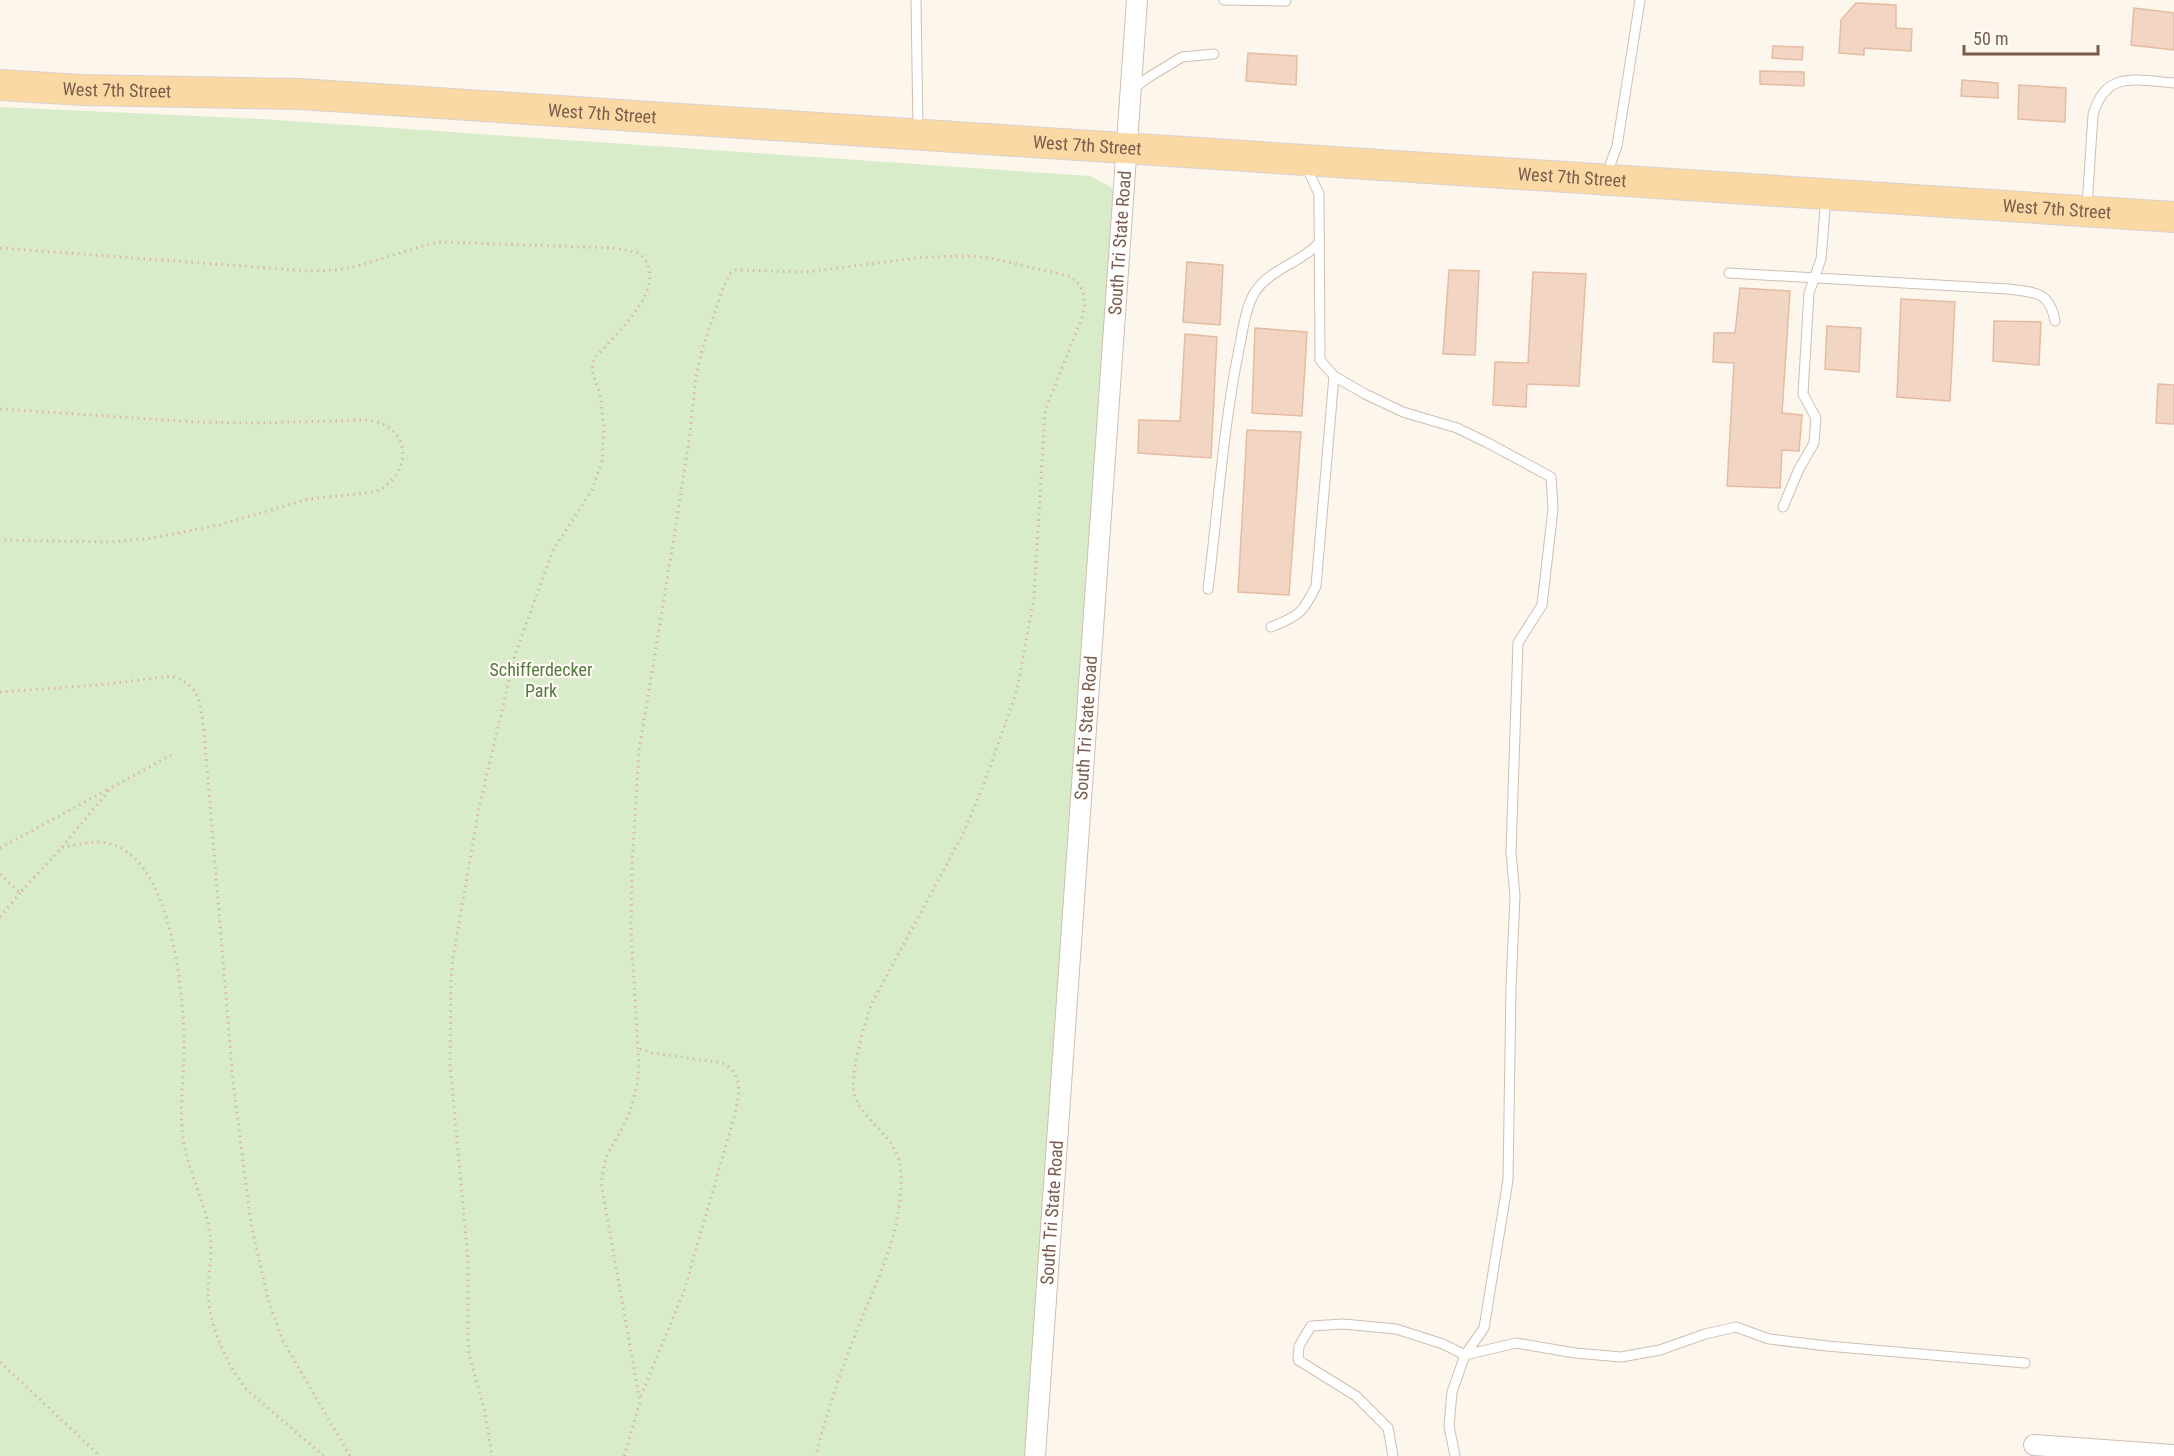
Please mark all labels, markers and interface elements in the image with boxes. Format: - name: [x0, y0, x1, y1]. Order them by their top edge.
- scale bar: [1964, 18, 2098, 56]
- text: 50 m: [1973, 28, 2008, 49]
- street label: West 7th Street: [62, 78, 171, 102]
- street label: West 7th Street: [547, 99, 657, 127]
- street label: West 7th Street: [1032, 131, 1142, 159]
- street label: West 7th Street: [1517, 163, 1627, 191]
- street label: South Tri State Road: [1104, 170, 1135, 316]
- street label: West 7th Street: [2002, 195, 2112, 223]
- street label: South Tri State Road: [1070, 655, 1101, 801]
- park label: Schifferdecker Park: [490, 659, 593, 701]
- street label: South Tri State Road: [1036, 1140, 1067, 1286]

